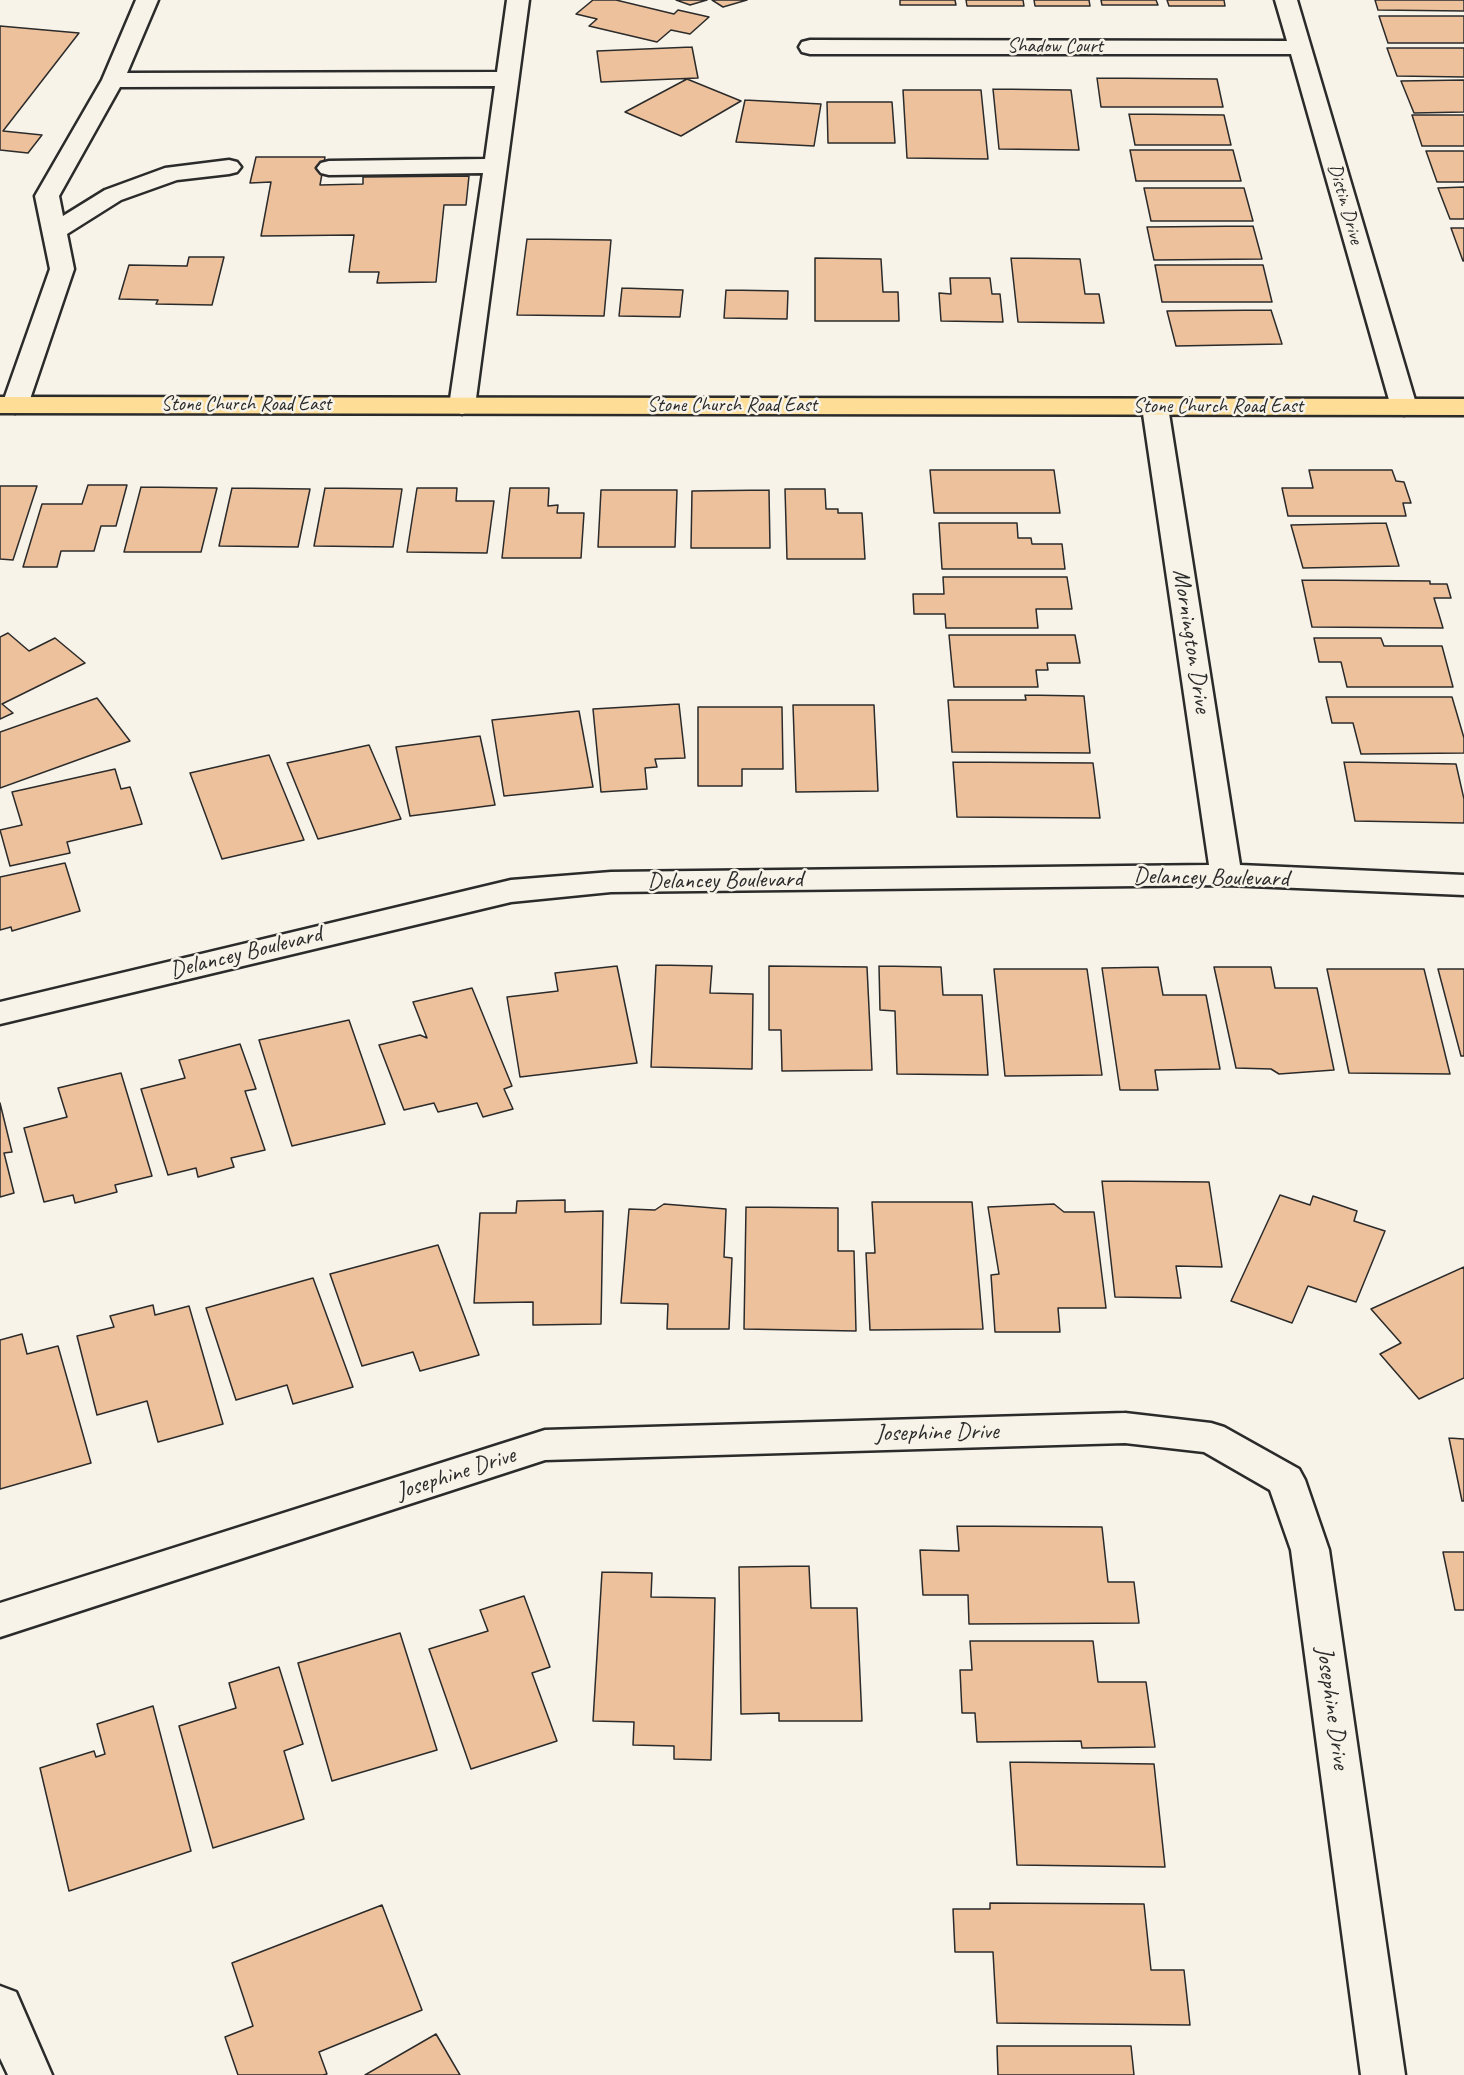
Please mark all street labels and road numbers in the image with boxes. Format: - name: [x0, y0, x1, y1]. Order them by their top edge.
- street label: Shadow Court: [1007, 35, 1103, 59]
- street label: Distin Drive: [1322, 161, 1368, 247]
- street label: Stone Church Road East: [161, 393, 331, 417]
- street label: Stone Church Road East: [647, 394, 817, 418]
- street label: Stone Church Road East: [1133, 395, 1303, 419]
- street label: Mornington Drive: [1165, 567, 1217, 715]
- street label: Delancey Boulevard: [1133, 862, 1289, 894]
- street label: Delancey Boulevard: [647, 865, 803, 897]
- street label: Delancey Boulevard: [167, 920, 325, 986]
- street label: Josephine Drive: [875, 1418, 999, 1448]
- street label: Josephine Drive: [393, 1441, 519, 1507]
- street label: Josephine Drive: [1309, 1645, 1355, 1771]

